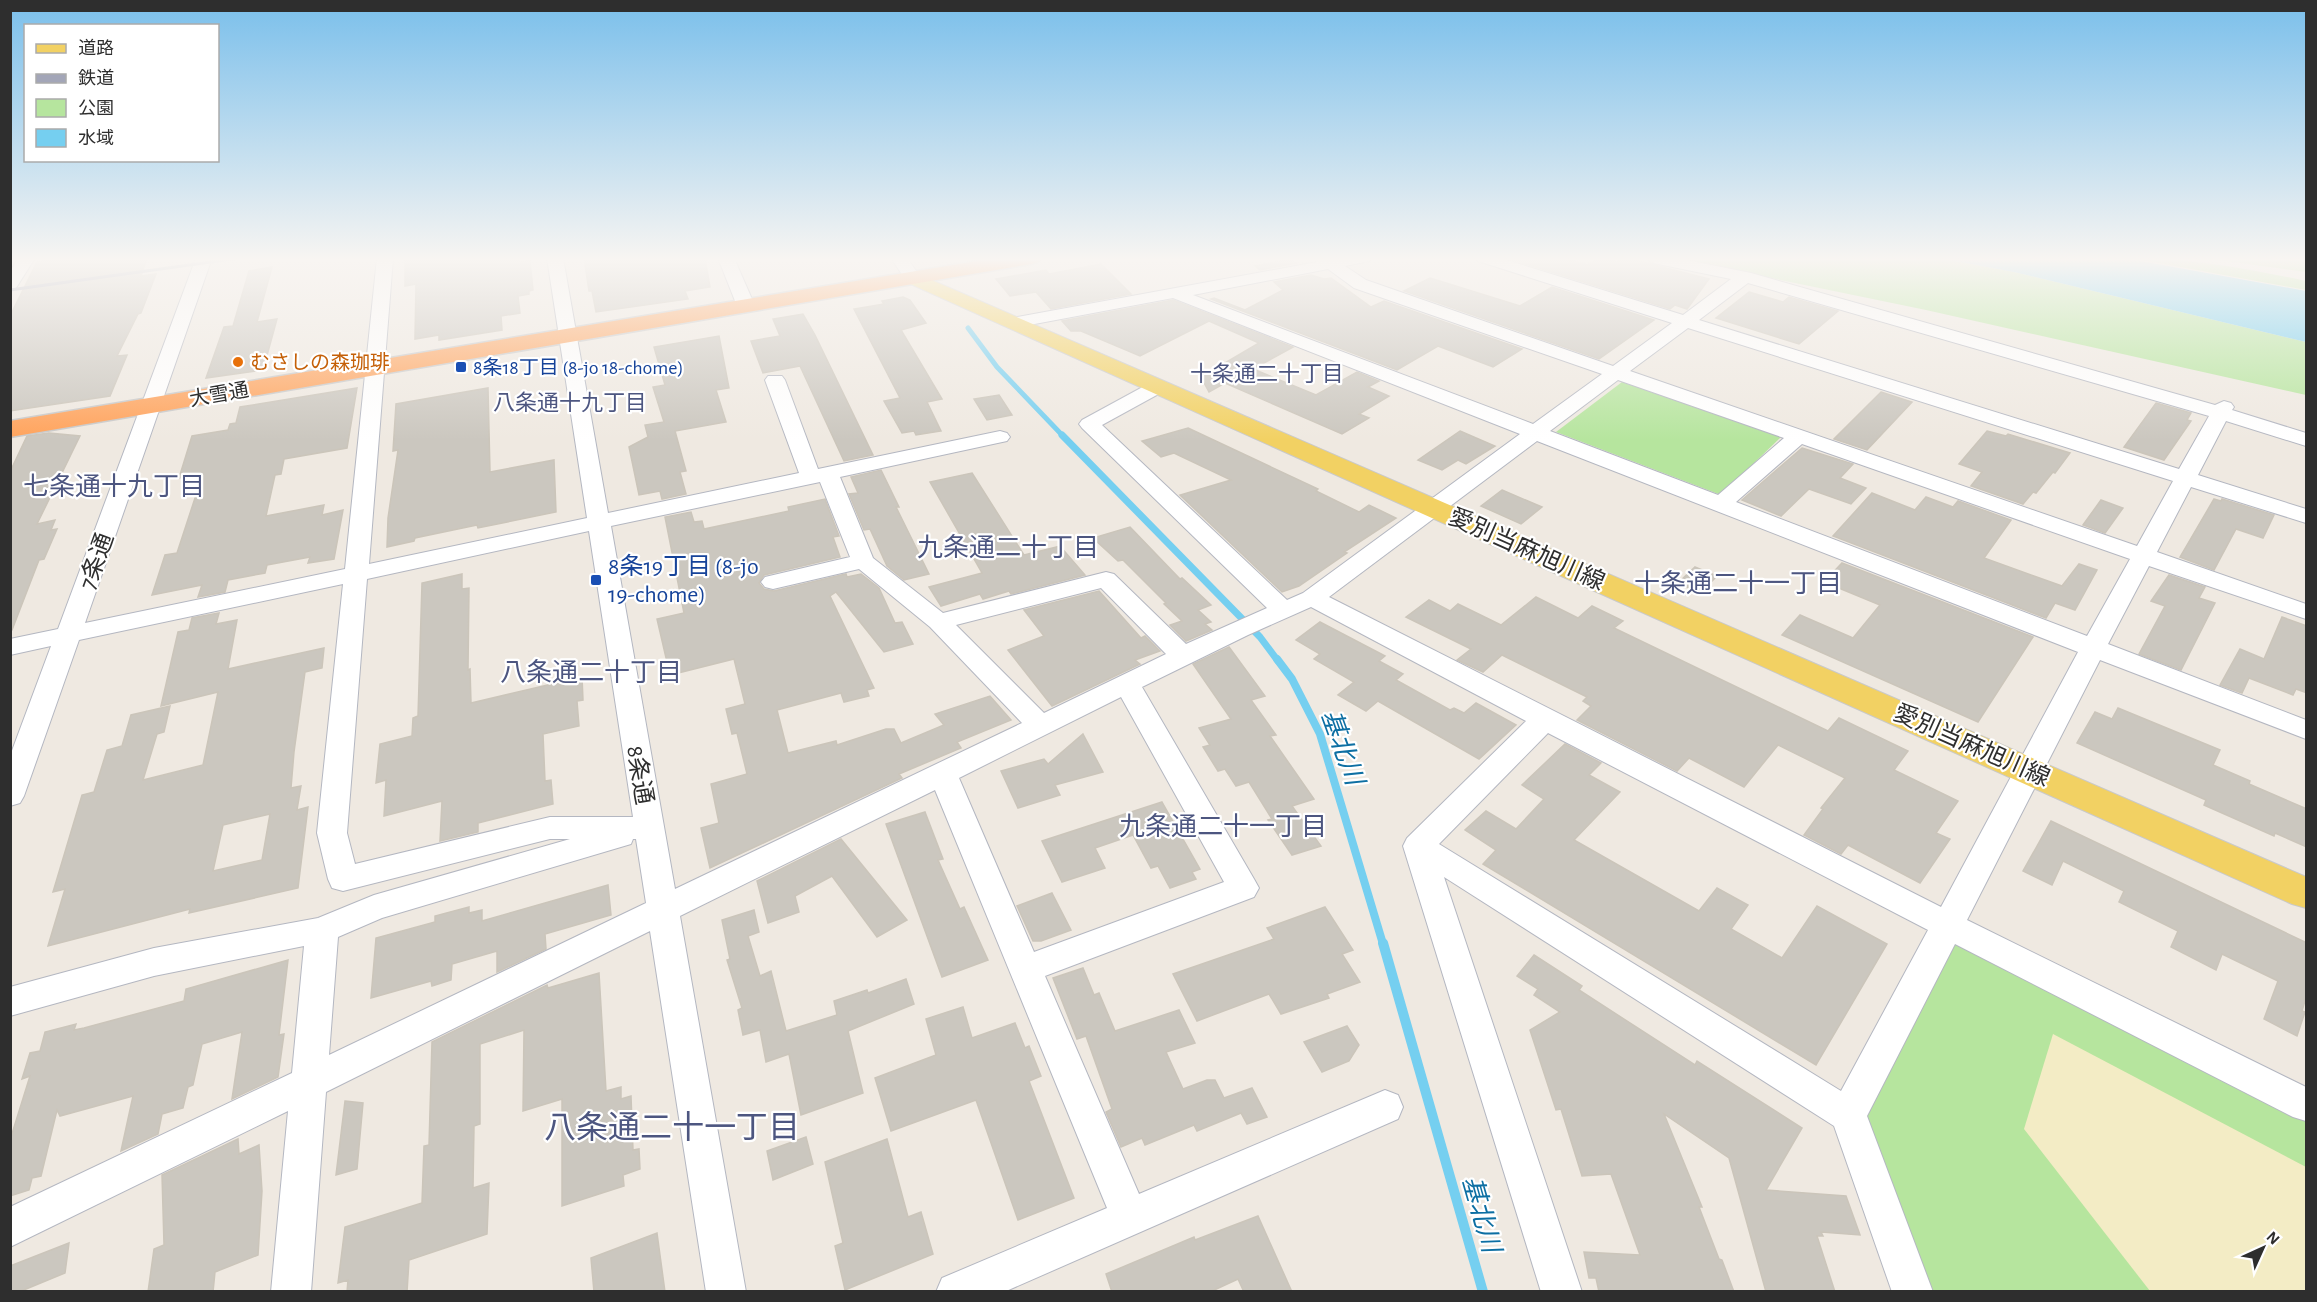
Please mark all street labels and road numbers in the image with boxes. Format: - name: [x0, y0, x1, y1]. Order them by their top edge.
- street label: 大雪通: [188, 379, 250, 410]
- street label: 愛別当麻旭川線: [1445, 503, 1609, 595]
- street label: 7条通: [74, 529, 118, 593]
- street label: 愛別当麻旭川線: [1890, 699, 2054, 791]
- street label: 8条通: [622, 743, 658, 807]

